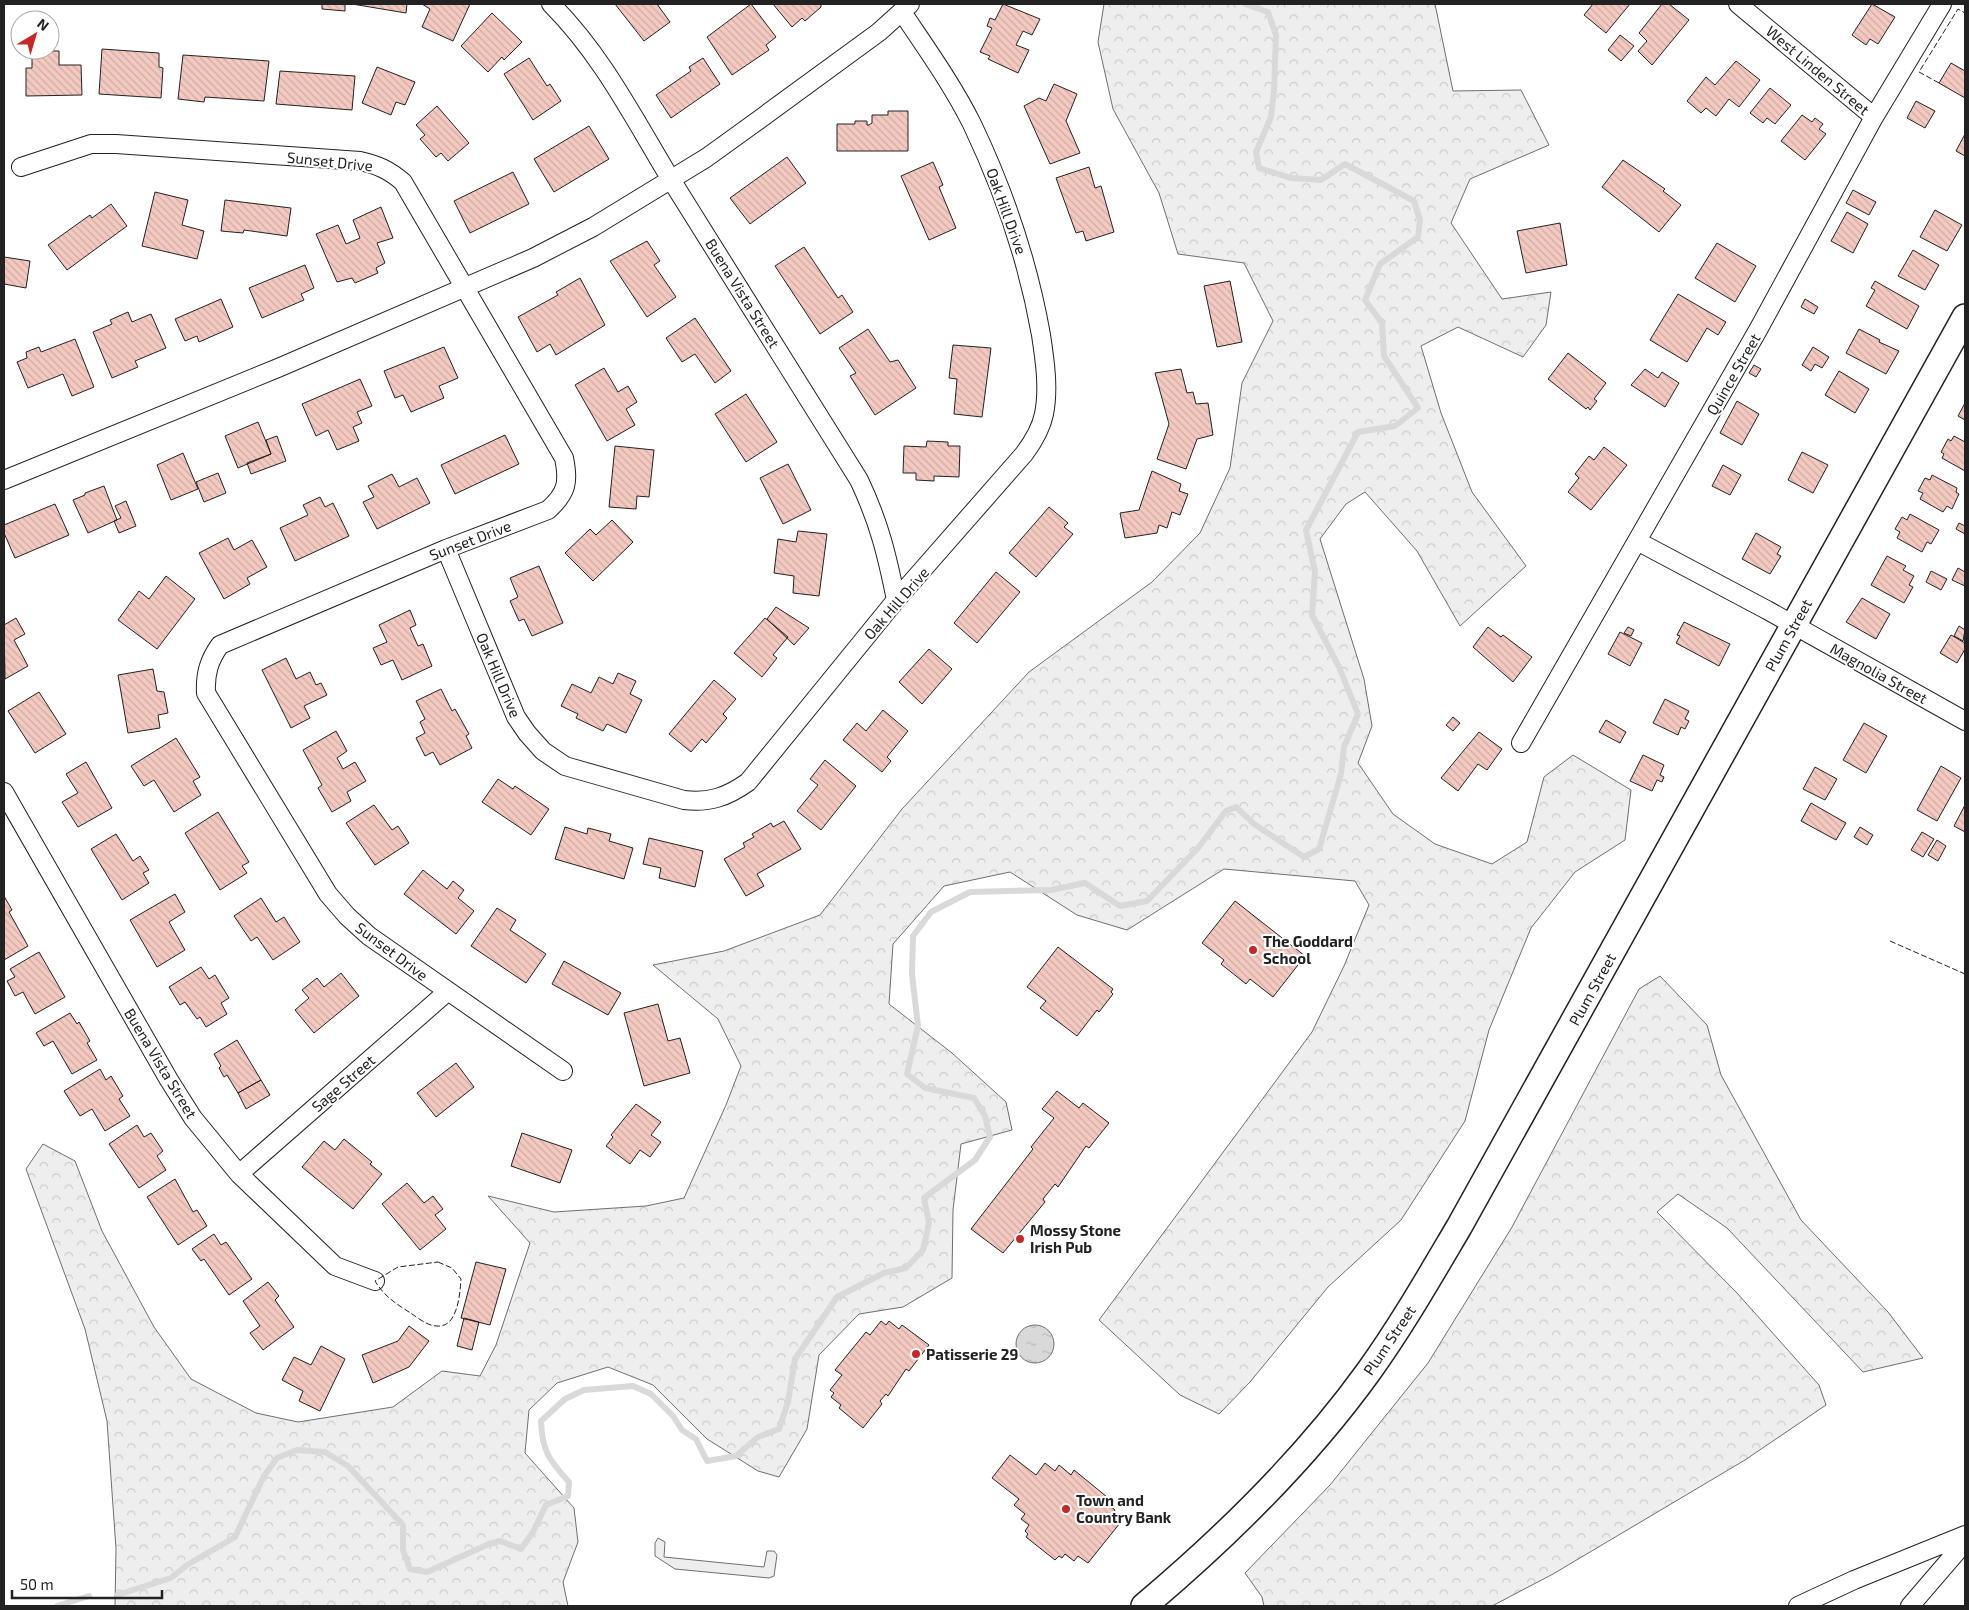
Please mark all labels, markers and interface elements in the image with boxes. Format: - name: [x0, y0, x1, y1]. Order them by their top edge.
- north arrow: [10, 10, 60, 60]
- text: N: [34, 15, 53, 34]
- street label: West Linden Street: [1763, 22, 1873, 119]
- street label: Sunset Drive: [286, 148, 374, 174]
- street label: Oak Hill Drive: [983, 165, 1031, 257]
- street label: Buena Vista Street: [702, 235, 784, 351]
- street label: Quince Street: [1702, 330, 1765, 419]
- street label: Sunset Drive: [427, 516, 513, 564]
- street label: Oak Hill Drive: [860, 563, 932, 643]
- street label: Plum Street: [1761, 595, 1815, 674]
- street label: Oak Hill Drive: [473, 630, 525, 720]
- street label: Magnolia Street: [1827, 639, 1931, 707]
- street label: Sunset Drive: [352, 918, 432, 984]
- place label: The Goddard School: [1263, 932, 1353, 967]
- marker: The Goddard School: [1247, 944, 1259, 956]
- street label: Plum Street: [1565, 949, 1619, 1028]
- street label: Buena Vista Street: [121, 1005, 201, 1122]
- street label: Sage Street: [308, 1050, 379, 1115]
- place label: Mossy Stone Irish Pub: [1030, 1221, 1121, 1256]
- marker: Mossy Stone Irish Pub: [1014, 1233, 1026, 1245]
- street label: Plum Street: [1359, 1302, 1419, 1378]
- place label: Patisserie 29: [926, 1345, 1018, 1363]
- marker: Patisserie 29: [910, 1348, 922, 1360]
- place label: Town and Country Bank: [1076, 1491, 1172, 1527]
- marker: Town and Country Bank: [1060, 1503, 1072, 1515]
- scale bar: [12, 1568, 162, 1600]
- text: 50 m: [20, 1575, 54, 1593]

